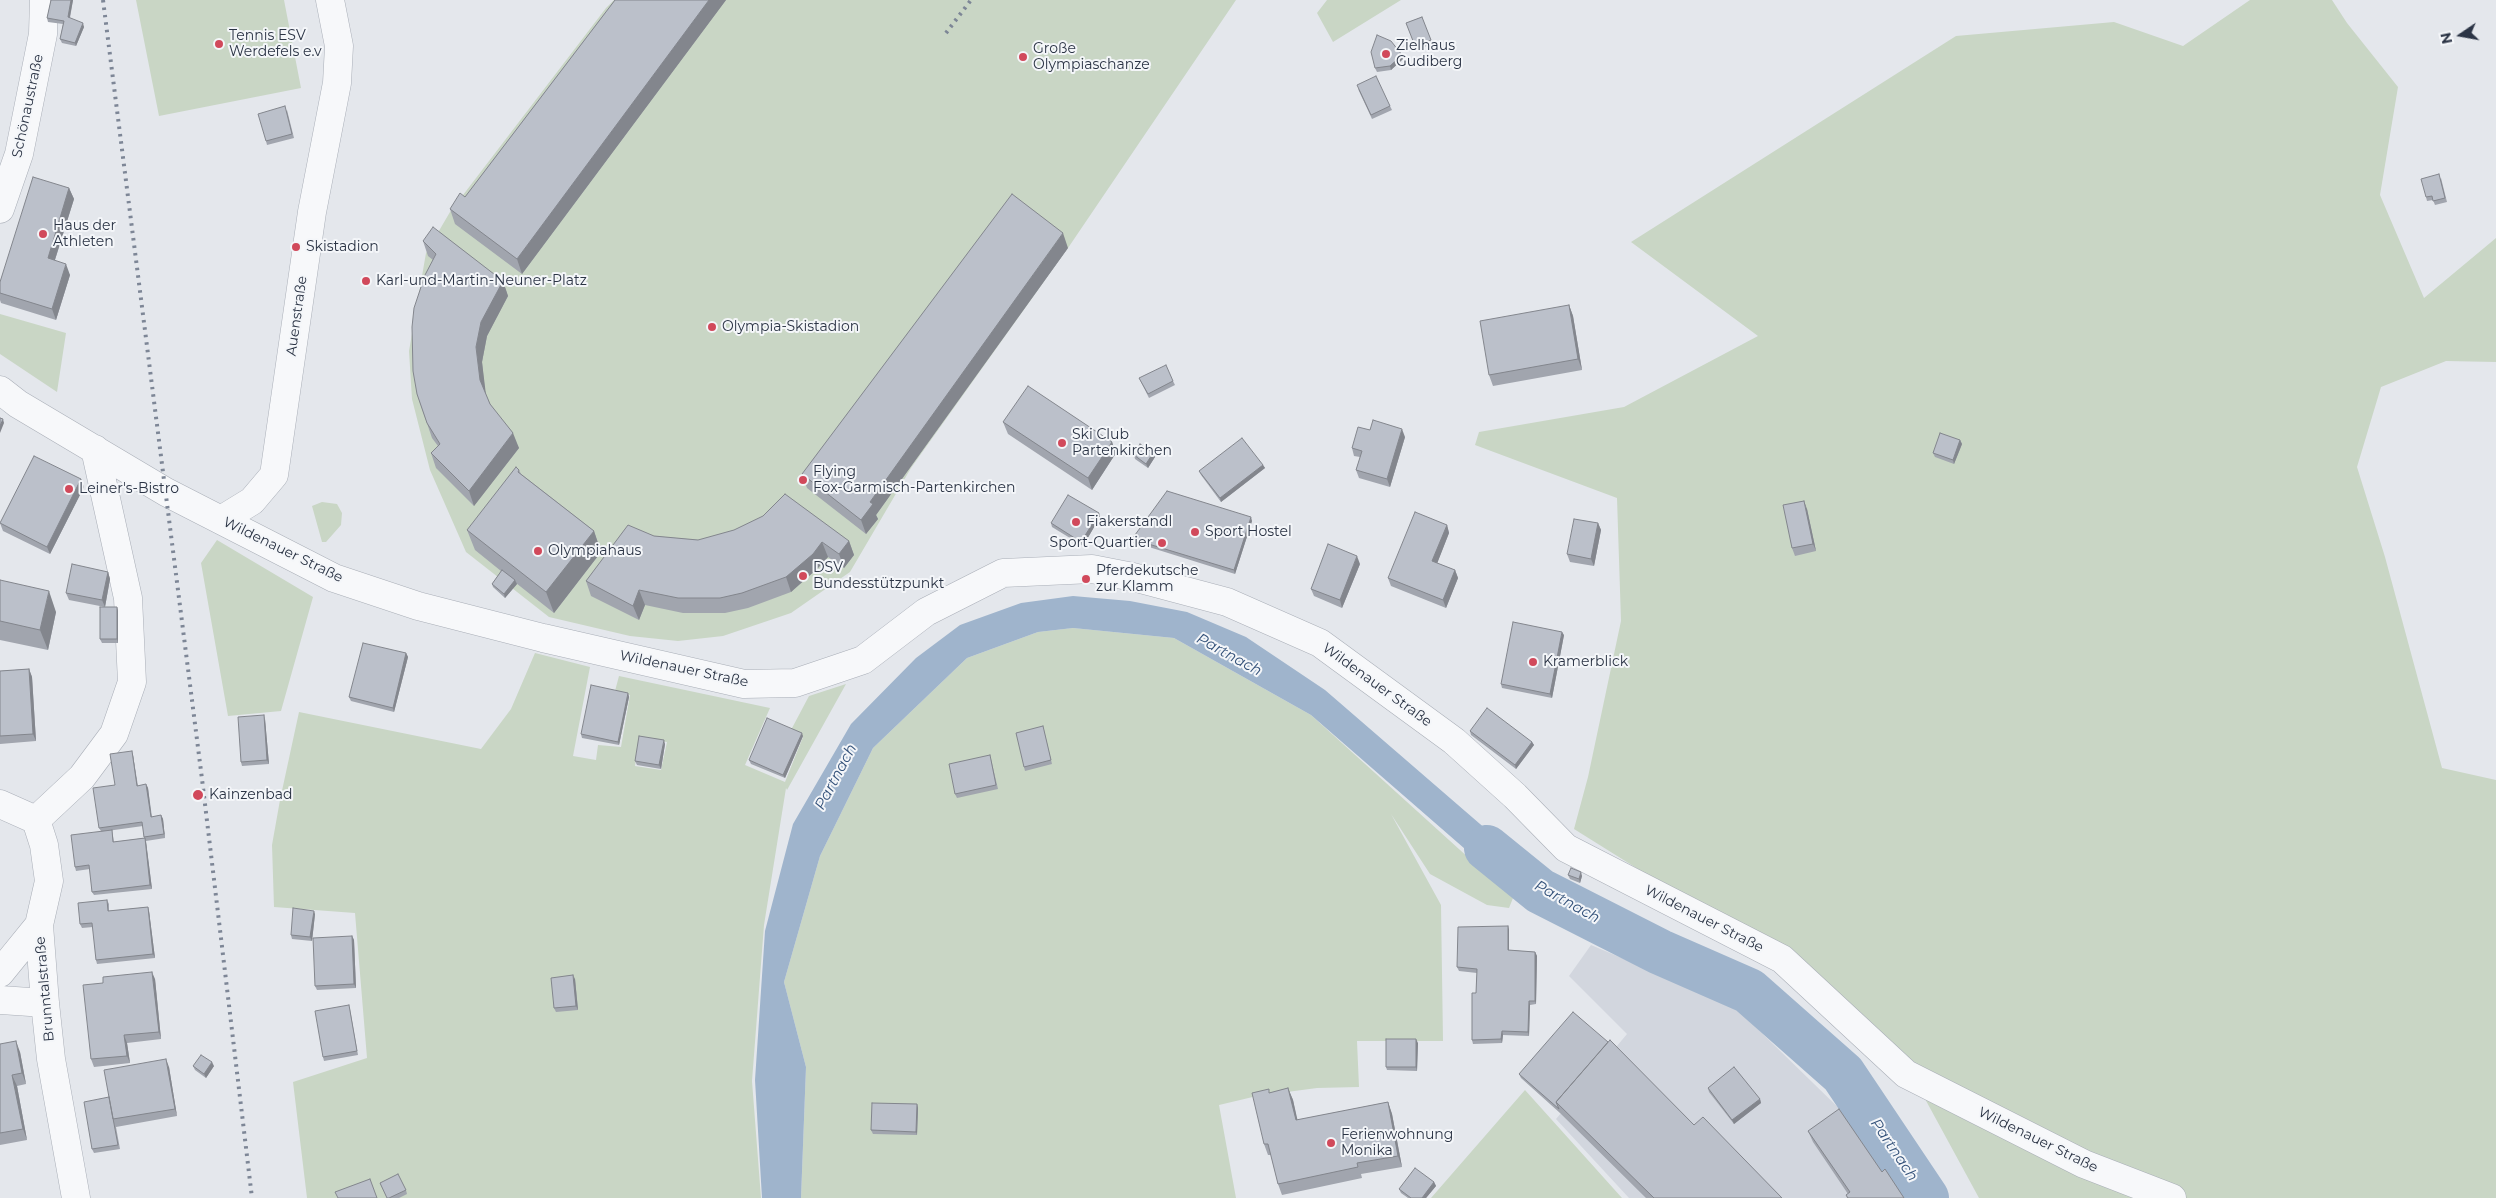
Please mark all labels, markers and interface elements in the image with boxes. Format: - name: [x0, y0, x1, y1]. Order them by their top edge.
- north arrow: [2436, 10, 2486, 60]
- place label: Tennis ESV Werdefels e.v: [229, 28, 322, 60]
- text: N: [2436, 31, 2456, 46]
- marker: Tennis ESV Werdefels e.v: [213, 38, 225, 50]
- place label: Zielhaus Gudiberg: [1396, 38, 1462, 70]
- place label: Große Olympiaschanze: [1033, 41, 1150, 74]
- marker: Zielhaus Gudiberg: [1380, 48, 1392, 60]
- marker: Große Olympiaschanze: [1017, 51, 1029, 63]
- street label: Schönaustraße: [9, 53, 47, 159]
- place label: Haus der Athleten: [53, 218, 116, 250]
- marker: Haus der Athleten: [37, 228, 49, 240]
- place label: Skistadion: [306, 239, 379, 255]
- marker: Skistadion: [290, 241, 302, 253]
- place label: Karl-und-Martin-Neuner-Platz: [376, 273, 587, 289]
- street label: Auenstraße: [283, 275, 311, 357]
- marker: Karl-und-Martin-Neuner-Platz: [360, 275, 372, 287]
- place label: Olympia-Skistadion: [722, 319, 859, 335]
- marker: Olympia-Skistadion: [706, 321, 718, 333]
- place label: Ski Club Partenkirchen: [1072, 427, 1172, 460]
- marker: Ski Club Partenkirchen: [1056, 437, 1068, 449]
- place label: Flying Fox-Garmisch-Partenkirchen: [813, 464, 1015, 497]
- marker: Flying Fox-Garmisch-Partenkirchen: [797, 474, 809, 486]
- place label: Leiner's-Bistro: [79, 481, 179, 497]
- marker: Leiner's-Bistro: [63, 483, 75, 495]
- street label: Wildenauer Straße: [220, 514, 346, 586]
- place label: Fiakerstandl: [1086, 514, 1172, 530]
- marker: Fiakerstandl: [1070, 516, 1082, 528]
- place label: Sport Hostel: [1205, 524, 1292, 540]
- marker: Sport Hostel: [1189, 526, 1201, 538]
- place label: Sport-Quartier: [1050, 535, 1152, 551]
- marker: Sport-Quartier: [1156, 537, 1168, 549]
- place label: Olympiahaus: [548, 543, 641, 559]
- marker: Olympiahaus: [532, 545, 544, 557]
- place label: DSV Bundesstützpunkt: [813, 560, 944, 592]
- place label: Pferdekutsche zur Klamm: [1096, 563, 1198, 596]
- marker: DSV Bundesstützpunkt: [797, 570, 809, 582]
- marker: Pferdekutsche zur Klamm: [1080, 573, 1092, 585]
- water label: Partnach: [1193, 630, 1265, 680]
- street label: Wildenauer Straße: [1319, 640, 1435, 730]
- street label: Wildenauer Straße: [618, 647, 750, 691]
- place label: Kramerblick: [1543, 654, 1628, 670]
- marker: Kramerblick: [1527, 656, 1539, 668]
- water label: Partnach: [811, 741, 861, 813]
- place label: Kainzenbad: [209, 787, 292, 803]
- marker: Kainzenbad: [191, 788, 205, 802]
- water label: Partnach: [1531, 877, 1603, 927]
- street label: Wildenauer Straße: [1642, 882, 1766, 956]
- street label: Brunntalstraße: [32, 936, 58, 1042]
- street label: Wildenauer Straße: [1975, 1104, 2101, 1176]
- water label: Partnach: [1866, 1115, 1922, 1185]
- place label: Ferienwohnung Monika: [1341, 1127, 1453, 1160]
- marker: Ferienwohnung Monika: [1325, 1137, 1337, 1149]

